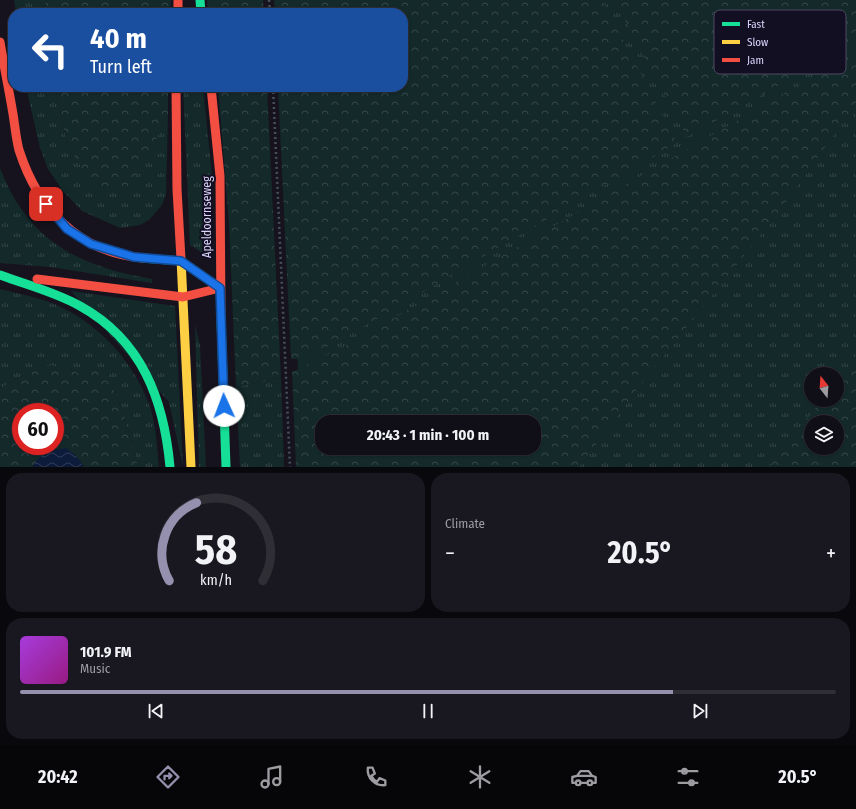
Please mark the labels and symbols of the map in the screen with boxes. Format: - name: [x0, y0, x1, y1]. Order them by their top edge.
- legend: [714, 10, 846, 74]
- text: Fast: [747, 18, 765, 31]
- text: Slow: [747, 36, 768, 49]
- text: Jam: [747, 54, 764, 67]
- street label: Apeldoornseweg: [200, 176, 214, 258]
- pin: [29, 187, 63, 221]
- north arrow: [804, 367, 844, 407]
- position arrow: [203, 385, 245, 427]
- speed limit sign: 60: [12, 403, 64, 455]

